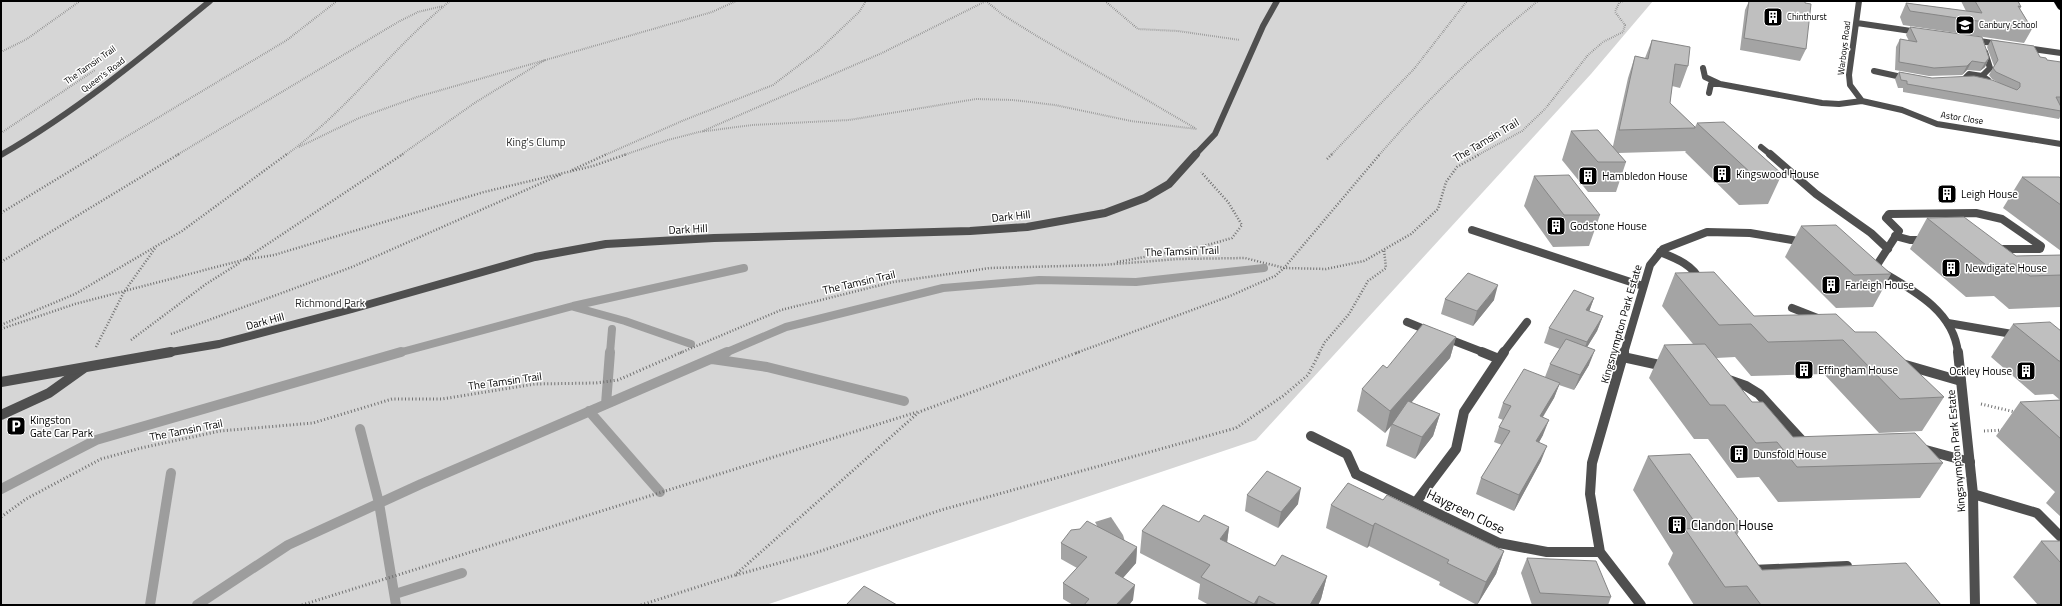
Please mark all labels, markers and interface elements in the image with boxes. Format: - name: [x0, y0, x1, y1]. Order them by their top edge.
- building icon: Chinthurst: [1762, 6, 1784, 28]
- place label: Chinthurst: [1787, 10, 1828, 23]
- school or university icon: Canbury School: [1954, 14, 1976, 36]
- place label: Canbury School: [1979, 18, 2037, 31]
- street label: Warboys Road: [1834, 20, 1853, 76]
- street label: The Tamsin Trail: [61, 42, 118, 87]
- street label: Queen's Road: [78, 54, 128, 95]
- street label: Astor Close: [1940, 108, 1985, 127]
- street label: The Tamsin Trail: [1450, 114, 1522, 166]
- park label: King's Clump: [506, 134, 566, 150]
- building icon: Kingswood House: [1711, 163, 1733, 185]
- building icon: Hambledon House: [1577, 165, 1599, 187]
- place label: Kingswood House: [1736, 166, 1820, 182]
- place label: Hambledon House: [1602, 168, 1688, 184]
- building icon: Leigh House: [1936, 183, 1958, 205]
- place label: Leigh House: [1961, 186, 2018, 202]
- street label: Dark Hill: [991, 206, 1031, 226]
- building icon: Godstone House: [1545, 215, 1567, 237]
- place label: Godstone House: [1570, 218, 1647, 234]
- street label: Dark Hill: [668, 220, 708, 238]
- street label: The Tamsin Trail: [1145, 242, 1219, 260]
- building icon: Newdigate House: [1940, 257, 1962, 279]
- place label: Newdigate House: [1965, 260, 2048, 276]
- street label: Kingsnympton Park Estate: [1596, 262, 1646, 385]
- street label: The Tamsin Trail: [821, 266, 897, 298]
- building icon: Farleigh House: [1820, 274, 1842, 296]
- place label: Farleigh House: [1845, 277, 1914, 293]
- park label: Richmond Park: [295, 295, 366, 311]
- street label: Dark Hill: [244, 308, 286, 334]
- building icon: Effingham House: [1793, 359, 1815, 381]
- building icon: Ockley House: [2015, 360, 2037, 382]
- place label: Effingham House: [1818, 362, 1898, 378]
- place label: Ockley House: [1949, 363, 2012, 379]
- street label: The Tamsin Trail: [467, 368, 543, 394]
- street label: Kingsnympton Park Estate: [1943, 389, 1969, 513]
- place label: Kingston Gate Car Park: [30, 412, 94, 441]
- parking icon: Kingston Gate Car Park: [5, 415, 27, 437]
- street label: The Tamsin Trail: [148, 415, 224, 445]
- building icon: Dunsfold House: [1728, 443, 1750, 465]
- place label: Dunsfold House: [1753, 446, 1827, 462]
- street label: Haygreen Close: [1423, 483, 1509, 539]
- building icon: Clandon House: [1666, 514, 1688, 536]
- place label: Clandon House: [1691, 515, 1773, 535]

